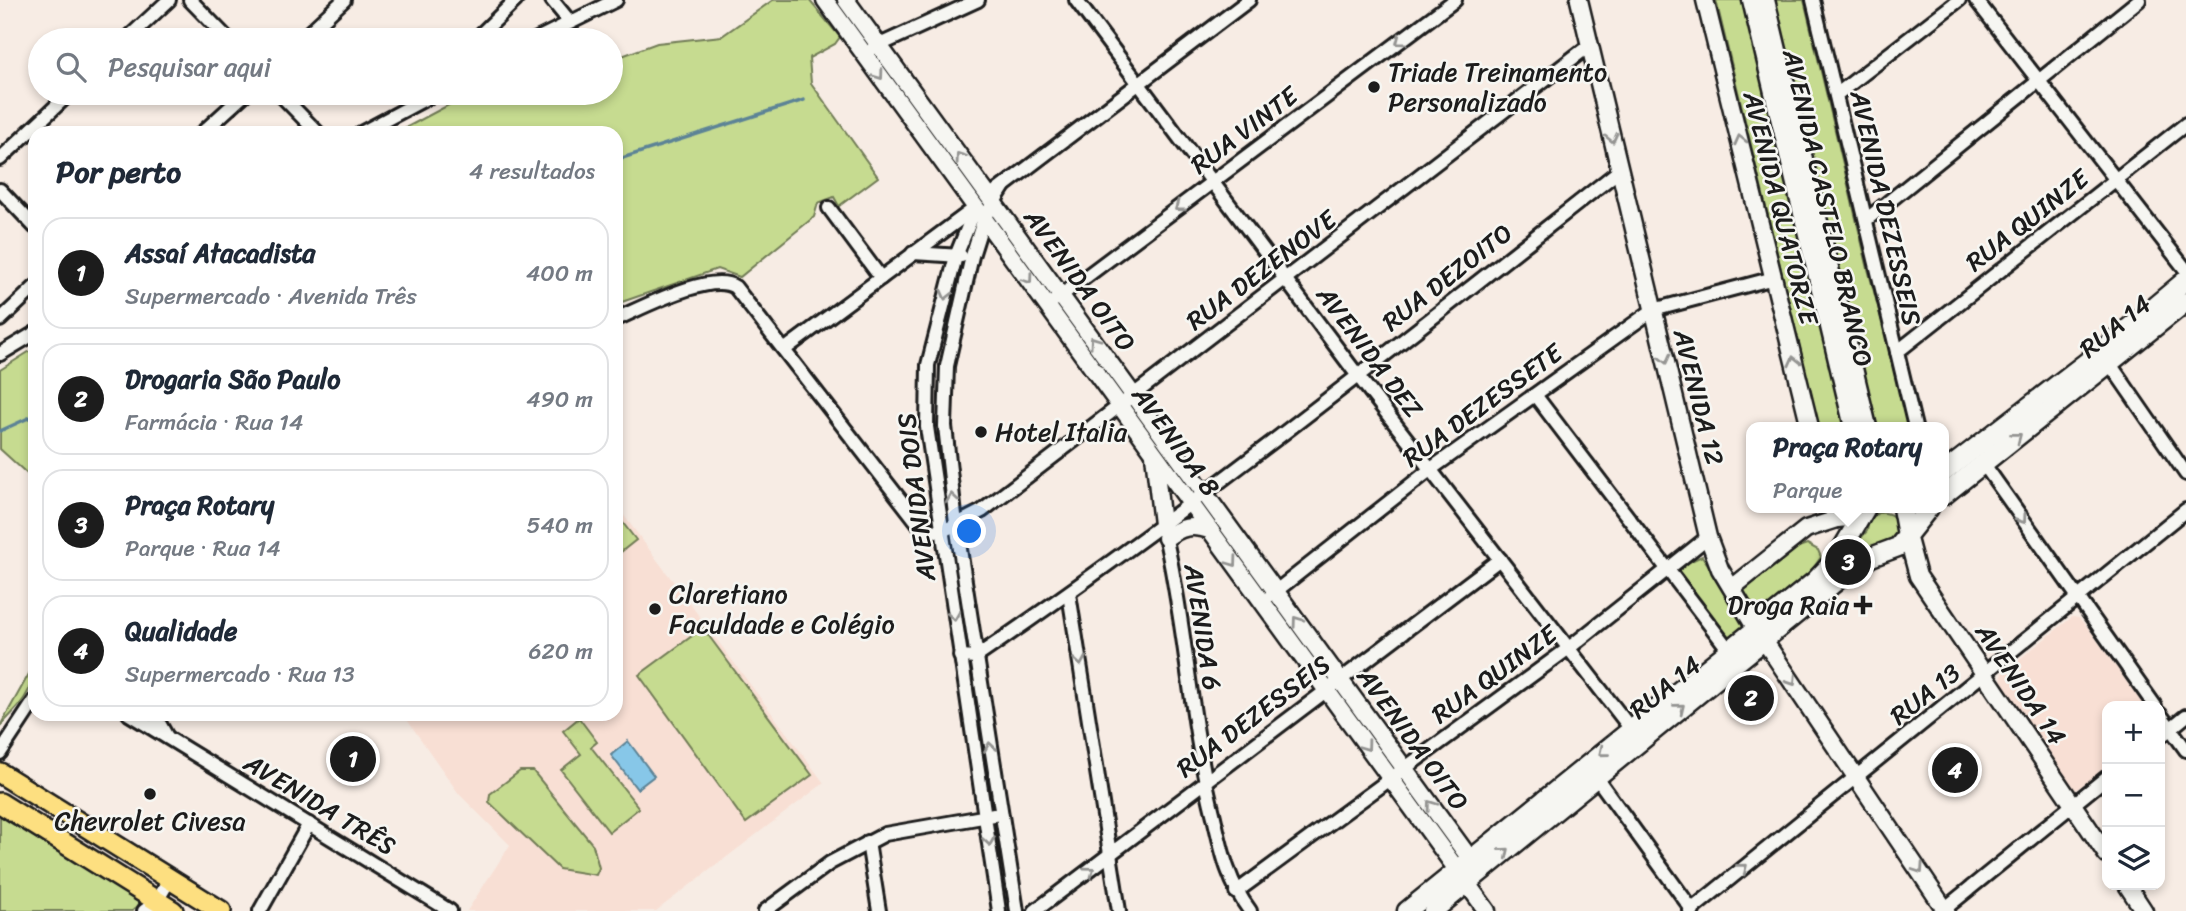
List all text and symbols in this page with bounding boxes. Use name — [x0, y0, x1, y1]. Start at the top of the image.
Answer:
search box — [28, 28, 623, 105]
one-way arrow — [1396, 33, 1408, 45]
street label: AVENIDA CASTELO BRANCO — [1769, 43, 1887, 372]
text: Pesquisar aqui — [108, 44, 271, 90]
icon: search — [52, 48, 90, 86]
place label: Triade Treinamento Personalizado — [1388, 49, 1607, 125]
one-way arrow — [871, 67, 884, 80]
street label: RUA VINTE — [1180, 73, 1309, 186]
marker: Triade Treinamento Personalizado — [1366, 79, 1382, 95]
street label: AVENIDA DEZESSEIS — [1836, 84, 1936, 331]
street label: AVENIDA QUATORZE — [1729, 85, 1833, 331]
one-way arrow — [1604, 132, 1618, 144]
one-way arrow — [1734, 134, 1748, 146]
text: Por perto — [56, 145, 181, 199]
text: 4 resultados — [469, 151, 595, 192]
one-way arrow — [956, 152, 968, 165]
street label: RUA QUINZE — [1955, 156, 2100, 283]
street label: AVENIDA OITO — [1011, 197, 1148, 362]
street label: RUA DEZENOVE — [1175, 197, 1348, 342]
one-way arrow — [1174, 198, 1187, 211]
street label: RUA DEZOITO — [1371, 211, 1523, 343]
text: Assaí Atacadista — [125, 230, 315, 276]
text: 1 — [76, 253, 86, 294]
text: 400 m — [526, 253, 593, 294]
one-way arrow — [1020, 271, 1032, 284]
street label: AVENIDA DEZ — [1304, 274, 1436, 429]
text: Supermercado · Avenida Três — [125, 276, 417, 317]
street label: RUA 14 — [2068, 282, 2162, 370]
one-way arrow — [940, 289, 954, 301]
street label: AVENIDA 12 — [1660, 323, 1738, 470]
street label: RUA DEZESSETE — [1392, 330, 1573, 479]
one-way arrow — [1090, 336, 1102, 349]
one-way arrow — [1657, 353, 1671, 365]
one-way arrow — [1788, 355, 1802, 367]
text: Drogaria São Paulo — [125, 356, 340, 402]
street label: AVENIDA 8 — [1119, 375, 1232, 507]
text: 2 — [74, 379, 88, 420]
text: 490 m — [526, 379, 593, 420]
text: Farmácia · Rua 14 — [125, 402, 303, 443]
place label: Hotel Italia — [995, 409, 1128, 455]
street label: AVENIDA DOIS — [883, 410, 949, 585]
popup — [1746, 422, 1949, 513]
marker: Hotel Italia — [973, 424, 989, 440]
text: Praça Rotary — [1773, 424, 1922, 470]
one-way arrow — [2009, 432, 2021, 445]
text: Parque — [1773, 470, 1842, 511]
text: Praça Rotary — [125, 482, 274, 528]
one-way arrow — [945, 492, 960, 504]
text: 3 — [75, 505, 87, 546]
text: 540 m — [526, 505, 593, 546]
one-way arrow — [2014, 511, 2027, 524]
your location — [952, 514, 986, 548]
text: Parque · Rua 14 — [125, 528, 281, 569]
pin: 3 — [1825, 536, 1871, 588]
one-way arrow — [1225, 554, 1237, 567]
street label: AVENIDA 6 — [1170, 560, 1236, 693]
place label: Claretiano Faculdade e Colégio — [669, 571, 895, 647]
place label: Droga Raia — [1728, 582, 1850, 628]
marker: Droga Raia — [1855, 597, 1871, 613]
marker: Claretiano Faculdade e Colégio — [647, 601, 663, 617]
text: Qualidade — [125, 608, 237, 654]
one-way arrow — [946, 610, 961, 622]
street label: RUA QUINZE — [1421, 611, 1568, 736]
street label: AVENIDA 14 — [1962, 612, 2079, 755]
one-way arrow — [1293, 616, 1305, 629]
text: 4 — [74, 631, 88, 672]
text: 620 m — [528, 631, 593, 672]
street label: RUA DEZESSEIS — [1166, 642, 1340, 790]
street label: RUA 14 — [1618, 643, 1712, 731]
street label: RUA 13 — [1879, 651, 1971, 737]
text: Supermercado · Rua 13 — [125, 654, 355, 695]
one-way arrow — [1072, 655, 1087, 667]
street label: AVENIDA OITO — [1344, 656, 1481, 821]
pin: 2 — [1728, 672, 1774, 724]
one-way arrow — [1783, 673, 1796, 686]
map controls — [2102, 701, 2165, 890]
button: + — [2102, 701, 2165, 764]
one-way arrow — [1673, 703, 1685, 716]
pin: 1 — [330, 733, 376, 785]
one-way arrow — [1358, 738, 1370, 751]
street label: AVENIDA TRÊS — [234, 740, 405, 868]
one-way arrow — [983, 741, 998, 753]
one-way arrow — [1599, 744, 1612, 756]
pin: 4 — [1932, 744, 1978, 796]
button: − — [2102, 764, 2165, 827]
marker: Chevrolet Civesa — [142, 786, 158, 802]
place label: Chevrolet Civesa — [54, 798, 246, 844]
one-way arrow — [1427, 800, 1439, 813]
button: layers — [2102, 827, 2165, 890]
one-way arrow — [981, 835, 996, 847]
one-way arrow — [1496, 848, 1509, 860]
one-way arrow — [1910, 862, 1923, 875]
one-way arrow — [1735, 864, 1748, 876]
one-way arrow — [1082, 866, 1095, 879]

